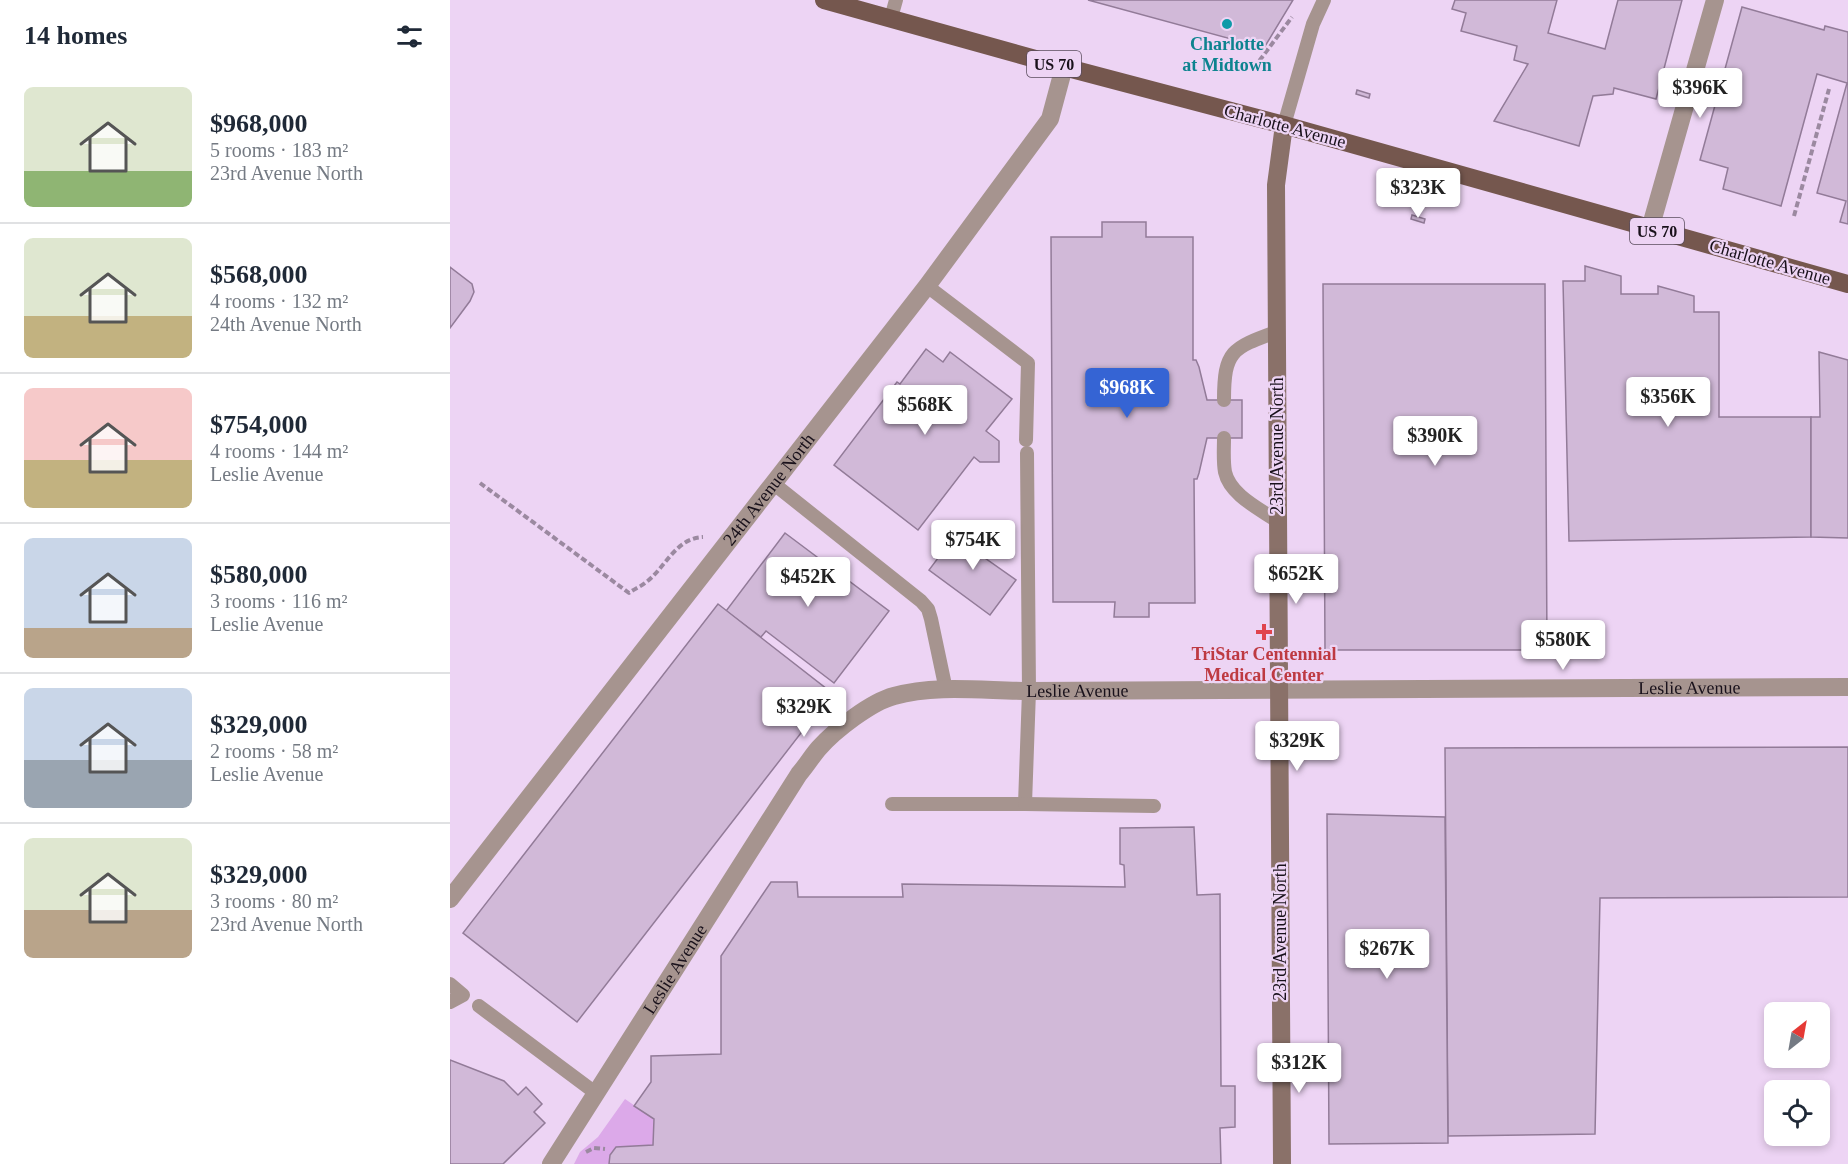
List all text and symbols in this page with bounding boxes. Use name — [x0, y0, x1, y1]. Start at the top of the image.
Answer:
marker: Charlotte at Midtown — [1220, 17, 1234, 31]
icon: filters — [393, 20, 426, 53]
text: 14 homes — [24, 21, 127, 50]
place label: Charlotte at Midtown — [1182, 34, 1272, 75]
road number: US 70 — [1027, 51, 1081, 77]
pin: $396K — [1658, 68, 1742, 119]
text: $396K — [1672, 76, 1728, 98]
street label: Charlotte Avenue — [1222, 100, 1348, 152]
text: $968,000 — [210, 109, 308, 138]
icon: home — [72, 111, 144, 183]
text: 5 rooms · 183 m² — [210, 139, 348, 161]
text: 23rd Avenue North — [210, 162, 363, 184]
pin: $323K — [1376, 168, 1460, 219]
text: $323K — [1390, 176, 1446, 198]
road number: US 70 — [1630, 218, 1684, 244]
street label: Charlotte Avenue — [1707, 235, 1833, 289]
text: $568,000 — [210, 260, 308, 289]
icon: home — [72, 262, 144, 334]
text: 4 rooms · 132 m² — [210, 290, 348, 312]
text: 24th Avenue North — [210, 313, 362, 335]
pin: $968K — [1085, 368, 1169, 419]
text: $968K — [1099, 376, 1155, 398]
street label: 23rd Avenue North — [1267, 377, 1287, 515]
pin: $356K — [1626, 377, 1710, 428]
pin: $568K — [883, 385, 967, 436]
text: $356K — [1640, 385, 1696, 407]
text: $568K — [897, 393, 953, 415]
text: $754,000 — [210, 410, 308, 439]
icon: home — [72, 412, 144, 484]
pin: $390K — [1393, 416, 1477, 467]
text: $390K — [1407, 424, 1463, 446]
street label: 24th Avenue North — [719, 429, 819, 549]
text: 4 rooms · 144 m² — [210, 440, 348, 462]
text: Leslie Avenue — [210, 463, 323, 485]
pin: $754K — [931, 520, 1015, 571]
text: $754K — [945, 528, 1001, 550]
pin: $652K — [1254, 554, 1338, 605]
pin: $452K — [766, 557, 850, 608]
text: $580,000 — [210, 560, 308, 589]
icon: home — [72, 562, 144, 634]
text: $652K — [1268, 562, 1324, 584]
text: $452K — [780, 565, 836, 587]
text: 3 rooms · 116 m² — [210, 590, 347, 612]
text: Leslie Avenue — [210, 613, 323, 635]
pin: $580K — [1521, 620, 1605, 671]
marker: TriStar Centennial Medical Center — [1255, 623, 1273, 641]
text: $580K — [1535, 628, 1591, 650]
place label: TriStar Centennial Medical Center — [1192, 644, 1336, 685]
street label: Leslie Avenue — [1638, 678, 1740, 698]
street label: Leslie Avenue — [1026, 681, 1128, 701]
pin: $329K — [762, 687, 846, 738]
text: $329K — [776, 695, 832, 717]
text: $329,000 — [210, 710, 308, 739]
icon: home — [72, 712, 144, 784]
pin: $329K — [1255, 721, 1339, 772]
text: $329K — [1269, 729, 1325, 751]
text: 2 rooms · 58 m² — [210, 740, 338, 762]
text: Leslie Avenue — [210, 763, 323, 785]
text: $329,000 — [210, 860, 308, 889]
icon: home — [72, 862, 144, 934]
street label: 23rd Avenue North — [1270, 863, 1290, 1001]
text: 3 rooms · 80 m² — [210, 890, 338, 912]
text: 23rd Avenue North — [210, 913, 363, 935]
street label: Leslie Avenue — [639, 921, 711, 1018]
pin: $267K — [1345, 929, 1429, 980]
text: $267K — [1359, 937, 1415, 959]
north arrow — [1764, 1002, 1830, 1068]
map controls — [1764, 1002, 1830, 1146]
pin: $312K — [1257, 1043, 1341, 1094]
text: $312K — [1271, 1051, 1327, 1073]
button: locate — [1764, 1080, 1830, 1146]

